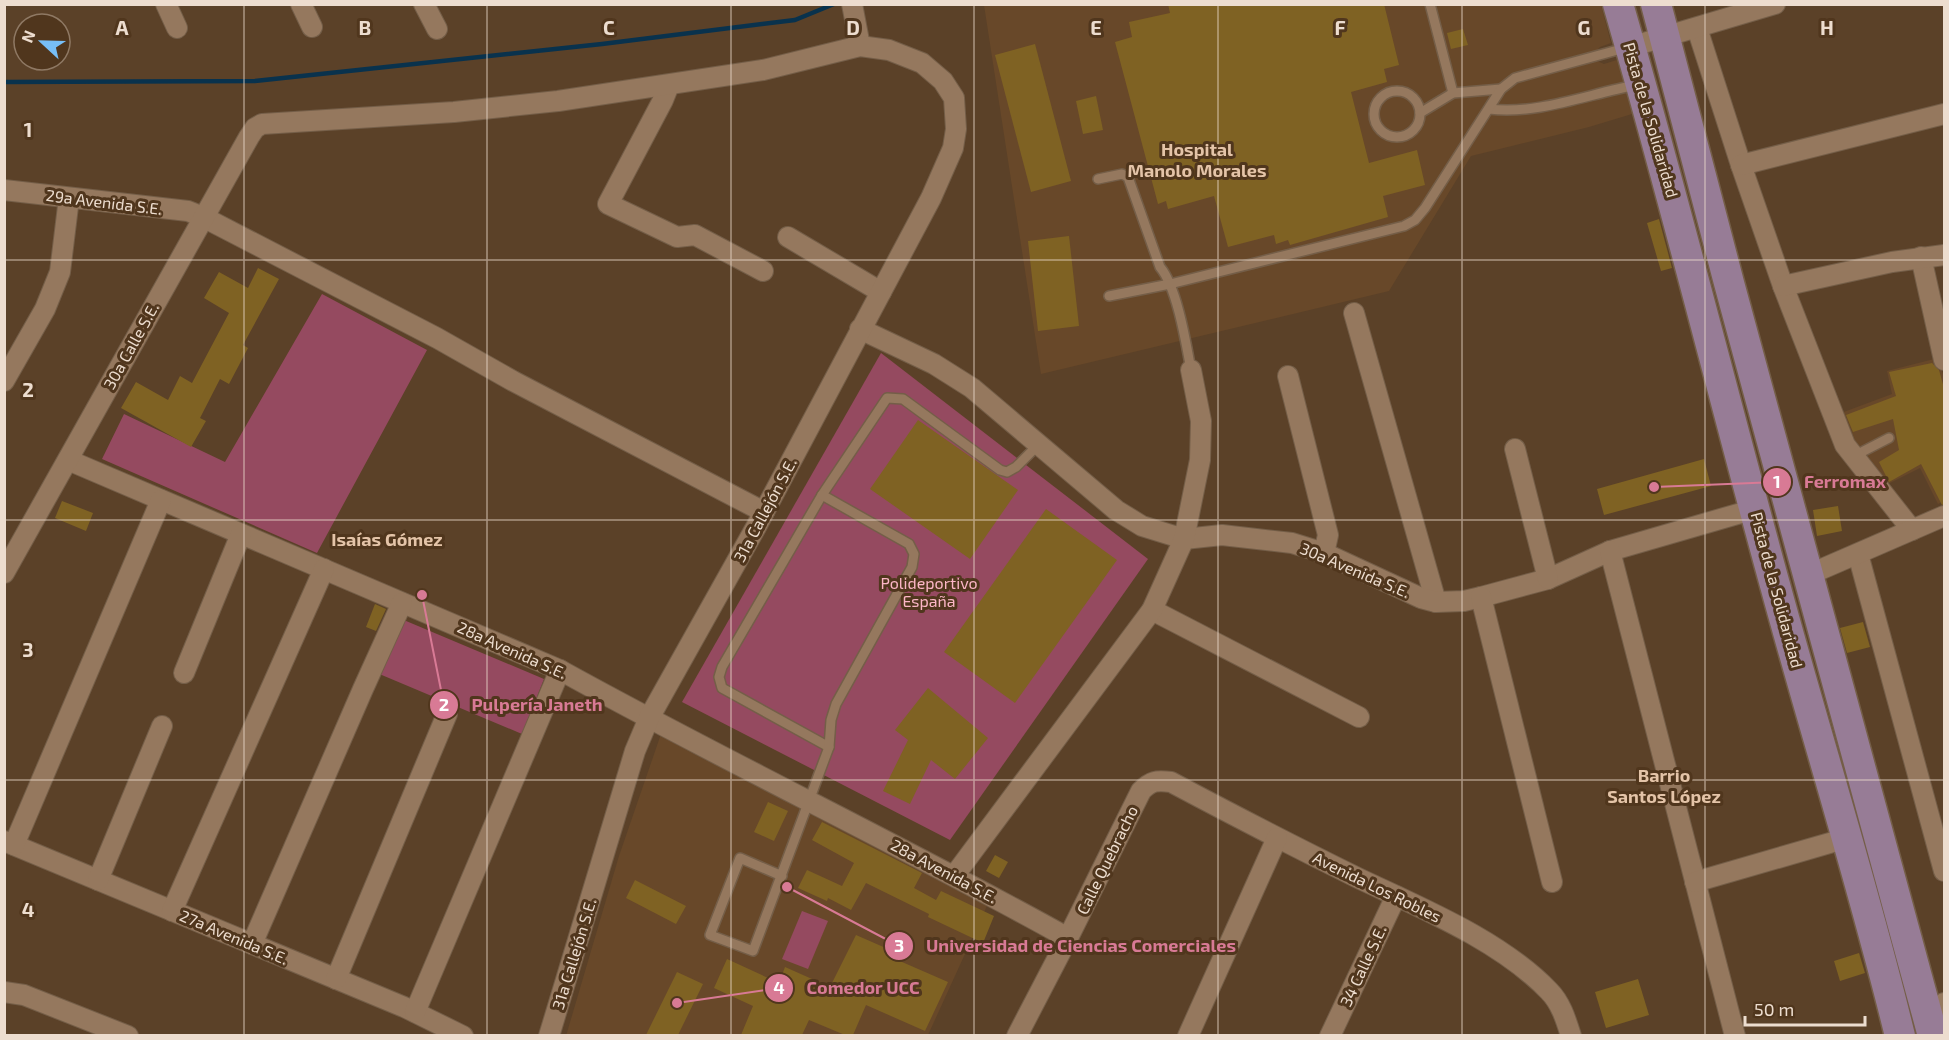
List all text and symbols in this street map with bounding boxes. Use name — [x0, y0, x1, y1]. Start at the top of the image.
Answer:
north arrow — [12, 12, 72, 72]
text: A — [115, 15, 129, 39]
text: B — [359, 15, 371, 39]
text: C — [603, 15, 615, 39]
text: D — [846, 15, 860, 39]
text: E — [1090, 15, 1102, 39]
text: F — [1334, 15, 1346, 39]
text: G — [1578, 15, 1590, 39]
text: H — [1820, 15, 1834, 39]
text: N — [17, 27, 39, 45]
street label: Pista de la Solidaridad — [1620, 40, 1683, 200]
text: 1 — [24, 117, 32, 141]
district label: Hospital Manolo Morales — [1127, 138, 1267, 181]
street label: 29a Avenida S.E. — [45, 185, 163, 218]
street label: 30a Calle S.E. — [99, 299, 162, 392]
text: 2 — [22, 377, 34, 401]
street label: 31a Callejón S.E. — [729, 455, 801, 565]
callout: Ferromax — [1762, 464, 1898, 500]
text: 1 — [1773, 470, 1781, 492]
text: Ferromax — [1804, 470, 1887, 492]
street label: Pista de la Solidaridad — [1748, 510, 1807, 670]
district label: Isaías Gómez — [331, 528, 443, 550]
street label: 30a Avenida S.E. — [1298, 538, 1413, 601]
park label: Polideportivo España — [880, 573, 978, 610]
street label: 28a Avenida S.E. — [455, 617, 570, 682]
text: 3 — [22, 637, 34, 661]
callout: Pulpería Janeth — [429, 687, 615, 723]
text: 2 — [439, 693, 449, 715]
text: Pulpería Janeth — [471, 693, 603, 715]
district label: Barrio Santos López — [1607, 764, 1721, 807]
street label: Calle Quebracho — [1072, 802, 1142, 918]
street label: 28a Avenida S.E. — [888, 835, 1000, 906]
street label: Avenida Los Robles — [1310, 847, 1444, 926]
street label: 31a Callejón S.E. — [548, 896, 600, 1012]
text: 4 — [22, 897, 35, 921]
street label: 27a Avenida S.E. — [177, 905, 291, 968]
street label: 34 Calle S.E. — [1336, 922, 1390, 1009]
callout: Universidad de Ciencias Comerciales — [884, 928, 1248, 964]
text: 3 — [894, 934, 904, 956]
text: Universidad de Ciencias Comerciales — [926, 934, 1236, 956]
callout: Comedor UCC — [764, 970, 931, 1006]
text: 4 — [773, 976, 785, 998]
text: Comedor UCC — [806, 976, 920, 998]
scale bar — [1745, 989, 1865, 1027]
text: 50 m — [1754, 998, 1794, 1020]

